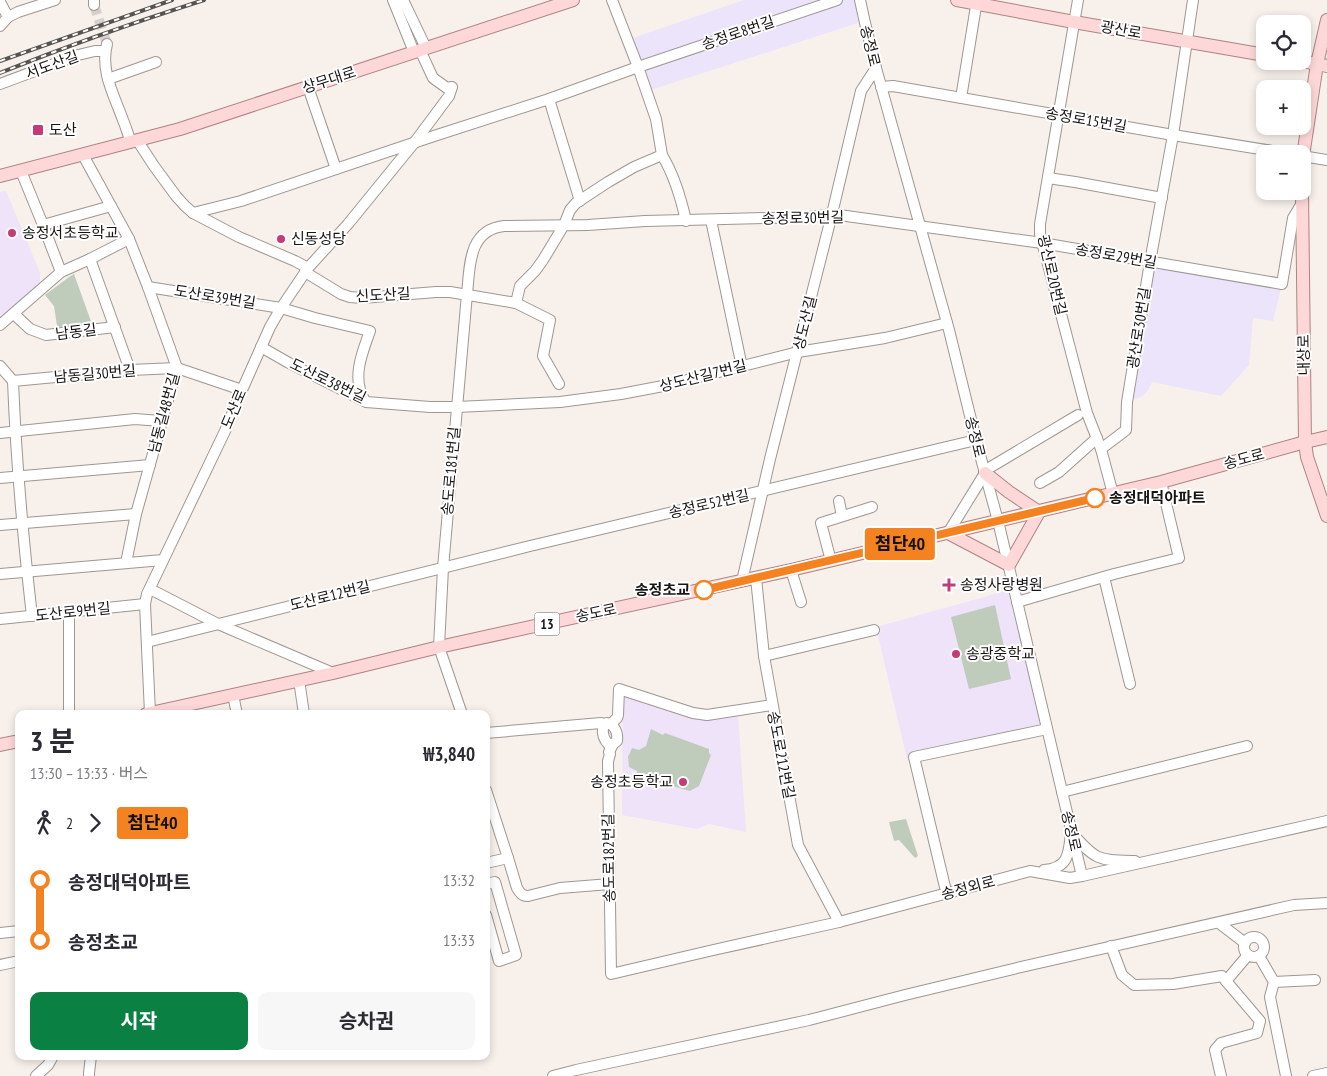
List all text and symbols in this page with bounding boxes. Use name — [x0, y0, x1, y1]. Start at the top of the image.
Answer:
street label: 송정로8번길 — [699, 11, 777, 54]
map controls — [1256, 15, 1311, 200]
button: locate — [1256, 15, 1311, 70]
street label: 광산로 — [1099, 17, 1143, 42]
street label: 송정로 — [856, 23, 885, 68]
street label: 서도산길 — [23, 46, 81, 83]
street label: 상무대로 — [300, 62, 358, 97]
button: + — [1256, 80, 1311, 135]
street label: 송정로15번길 — [1044, 103, 1128, 136]
place label: 도산 — [49, 120, 77, 139]
marker: 도산 — [31, 123, 45, 137]
button: − — [1256, 145, 1311, 200]
street label: 송정로30번길 — [762, 207, 844, 228]
place label: 송정서초등학교 — [22, 223, 119, 242]
marker: 송정서초등학교 — [6, 227, 18, 239]
place label: 신동성당 — [291, 229, 346, 248]
marker: 신동성당 — [275, 233, 287, 245]
street label: 광산로20번길 — [1034, 233, 1071, 317]
street label: 송정로29번길 — [1074, 239, 1158, 272]
street label: 도산로39번길 — [173, 281, 257, 312]
street label: 신도산길 — [355, 284, 411, 305]
street label: 광산로30번길 — [1123, 286, 1154, 370]
street label: 상도산길 — [789, 294, 820, 352]
street label: 남동길 — [54, 320, 98, 343]
street label: 내상로 — [1294, 334, 1313, 376]
street label: 도산로38번길 — [287, 354, 369, 407]
street label: 상도산길7번길 — [657, 355, 749, 396]
street label: 남동길30번길 — [53, 360, 137, 387]
street label: 남동길48번길 — [144, 371, 183, 455]
street label: 도산로 — [217, 386, 250, 432]
street label: 송정로 — [961, 414, 990, 459]
street label: 송도로181번길 — [437, 426, 464, 516]
street label: 송도로 — [1221, 444, 1266, 473]
street label: 송정로52번길 — [667, 485, 751, 522]
marker: 송정대덕아파트 — [1085, 488, 1105, 508]
place label: 송정대덕아파트 — [1109, 488, 1206, 507]
line badge: 첨단40 — [865, 528, 935, 560]
text: 첨단40 — [875, 532, 925, 555]
place label: 송정사랑병원 — [960, 575, 1043, 594]
street label: 도산로12번길 — [288, 576, 372, 615]
marker: 송정사랑병원 — [942, 578, 956, 592]
place label: 송정초교 — [635, 580, 690, 599]
marker: 송정초교 — [694, 580, 714, 600]
street label: 도산로9번길 — [34, 598, 112, 625]
street label: 송도로 — [574, 599, 618, 626]
road number: 13 — [534, 612, 560, 636]
place label: 송광중학교 — [966, 644, 1035, 663]
marker: 송광중학교 — [950, 648, 962, 660]
street label: 송도로212번길 — [764, 709, 799, 801]
text: 3 분 — [30, 722, 75, 759]
text: ₩3,840 — [423, 742, 475, 766]
text: 13:30 – 13:33 · 버스 — [30, 763, 148, 783]
place label: 송정초등학교 — [590, 772, 673, 791]
marker: 송정초등학교 — [677, 776, 689, 788]
icon: walk — [30, 809, 58, 837]
icon: forward — [81, 809, 109, 837]
street label: 송정로 — [1058, 809, 1085, 853]
text: 첨단40 — [127, 811, 178, 834]
text: 2 — [66, 813, 73, 833]
street label: 송도로182번길 — [598, 813, 619, 903]
text: 송정대덕아파트 — [68, 870, 190, 894]
text: 13:32 — [443, 870, 475, 890]
street label: 송정외로 — [939, 871, 997, 904]
text: 송정초교 — [68, 930, 138, 954]
text: 13:33 — [443, 930, 475, 950]
button: 시작 — [30, 992, 248, 1050]
button: 승차권 — [258, 992, 475, 1050]

